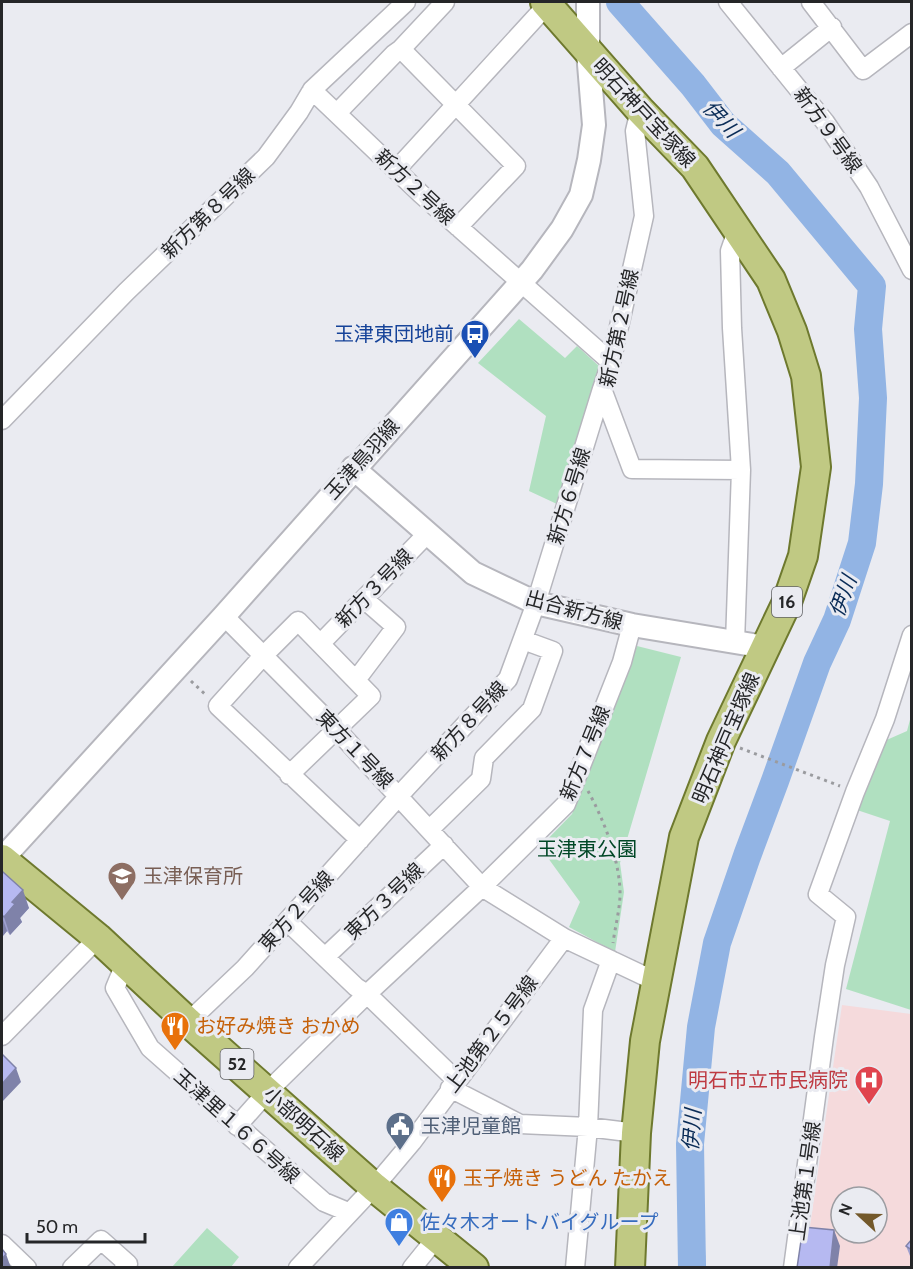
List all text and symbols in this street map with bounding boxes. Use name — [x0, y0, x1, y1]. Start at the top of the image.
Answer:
street label: 明石神戸宝塚線 — [587, 54, 701, 172]
street label: 新方９号線 — [789, 82, 867, 178]
water label: 伊川 — [698, 95, 746, 144]
street label: 新方２号線 — [370, 144, 460, 230]
street label: 新方第８号線 — [157, 163, 259, 263]
street label: 新方第２号線 — [595, 267, 643, 389]
bus stop icon: 玉津東団地前 — [459, 318, 491, 360]
place label: 玉津東団地前 — [334, 322, 454, 346]
street label: 玉津鳥羽線 — [320, 414, 404, 504]
street label: 新方６号線 — [543, 445, 595, 547]
street label: 新方３号線 — [331, 544, 417, 632]
water label: 伊川 — [824, 570, 862, 620]
street label: 出合新方線 — [523, 585, 625, 635]
road number: 16 — [772, 587, 802, 617]
street label: 明石神戸宝塚線 — [688, 669, 764, 807]
street label: 新方８号線 — [426, 676, 512, 766]
street label: 新方７号線 — [555, 702, 615, 804]
street label: 東方１号線 — [312, 705, 398, 793]
park label: 玉津東公園 — [537, 837, 637, 861]
street label: 東方３号線 — [340, 858, 428, 944]
school or university icon: 玉津保育所 — [106, 860, 138, 902]
place label: 玉津保育所 — [143, 864, 243, 888]
street label: 東方２号線 — [254, 866, 338, 956]
street label: 上池第２５号線 — [439, 971, 543, 1097]
restaurant icon: お好み焼き おかめ — [159, 1010, 191, 1052]
place label: お好み焼き おかめ — [196, 1014, 361, 1038]
road number: 52 — [220, 1049, 254, 1079]
street label: 玉津里１６６号線 — [170, 1064, 304, 1188]
hospital icon: 明石市立市民病院 — [853, 1064, 885, 1106]
place label: 明石市立市民病院 — [688, 1068, 848, 1092]
street label: 小部明石線 — [259, 1082, 349, 1166]
water label: 伊川 — [678, 1106, 706, 1152]
public building icon: 玉津児童館 — [384, 1110, 416, 1152]
place label: 玉津児童館 — [421, 1114, 521, 1138]
street label: 上池第１号線 — [785, 1120, 825, 1242]
restaurant icon: 玉子焼き うどん たかえ — [426, 1162, 458, 1204]
place label: 玉子焼き うどん たかえ — [463, 1166, 672, 1190]
north arrow — [829, 1185, 889, 1245]
text: N — [835, 1201, 856, 1218]
scale bar — [27, 1206, 146, 1244]
shop icon: 佐々木オートバイグループ — [383, 1206, 415, 1248]
place label: 佐々木オートバイグループ — [420, 1210, 658, 1234]
text: 50 m — [36, 1216, 78, 1238]

